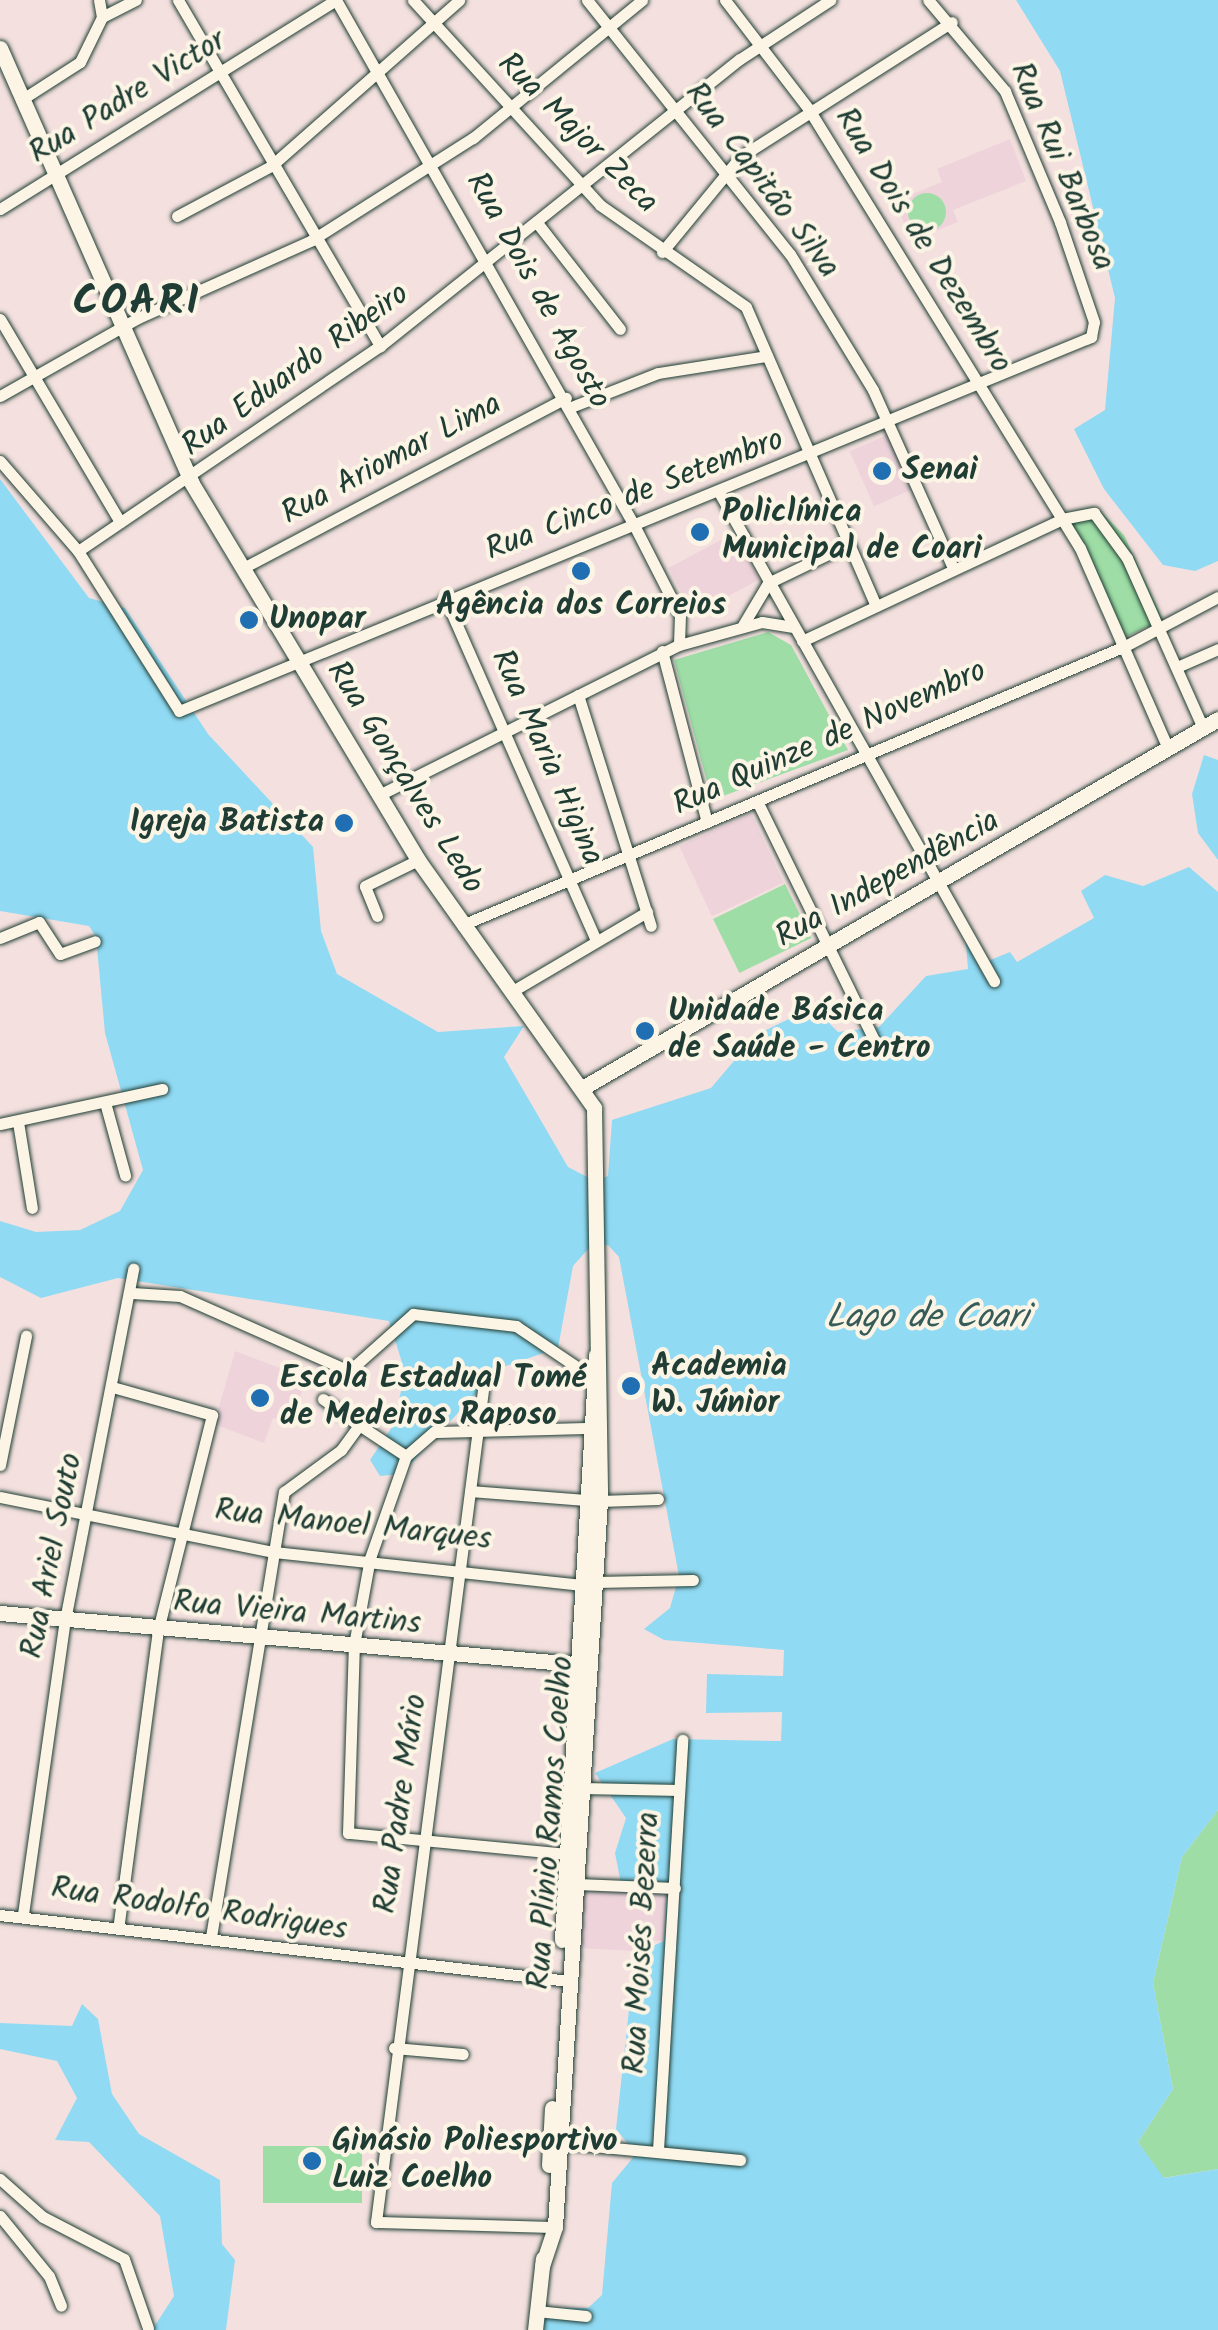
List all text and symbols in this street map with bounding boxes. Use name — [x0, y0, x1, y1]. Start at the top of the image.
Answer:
street label: Rua Padre Victor — [23, 22, 233, 174]
street label: Rua Major Zeca — [489, 46, 665, 222]
street label: Rua Rui Barbosa — [1000, 57, 1122, 277]
street label: Rua Capitão Silva — [675, 76, 847, 286]
street label: Rua Dois de Dezembro — [825, 101, 1019, 381]
street label: Rua Dois de Agosto — [456, 166, 618, 416]
street label: Rua Eduardo Ribeiro — [175, 276, 417, 466]
district label: COARI — [72, 278, 202, 328]
street label: Rua Ariomar Lima — [275, 386, 509, 534]
street label: Rua Cinco de Setembro — [481, 421, 789, 571]
place label: Senai — [902, 452, 978, 490]
marker: Senai — [871, 460, 893, 482]
place label: Policlínica Municipal de Coari — [722, 495, 982, 570]
marker: Policlínica Municipal de Coari — [687, 519, 713, 545]
marker: Agência dos Correios — [570, 560, 592, 582]
place label: Agência dos Correios — [436, 587, 726, 625]
place label: Unopar — [269, 601, 365, 639]
marker: Unopar — [238, 609, 260, 631]
street label: Rua Maria Higina — [481, 644, 611, 872]
street label: Rua Quinze de Novembro — [668, 653, 992, 825]
street label: Rua Gonçalves Ledo — [317, 655, 491, 901]
street label: Rua Independência — [769, 803, 1007, 957]
place label: Igreja Batista — [130, 804, 324, 842]
marker: Igreja Batista — [333, 812, 355, 834]
place label: Unidade Básica de Saúde - Centro — [668, 994, 931, 1069]
marker: Unidade Básica de Saúde - Centro — [632, 1018, 658, 1044]
water label: Lago de Coari — [826, 1297, 1028, 1339]
place label: Academia W. Júnior — [651, 1349, 787, 1424]
place label: Escola Estadual Tomé de Medeiros Raposo — [280, 1361, 586, 1436]
marker: Academia W. Júnior — [620, 1375, 642, 1397]
marker: Escola Estadual Tomé de Medeiros Raposo — [249, 1387, 271, 1409]
street label: Rua Ariel Souto — [14, 1450, 92, 1662]
street label: Rua Manoel Marques — [213, 1492, 493, 1560]
street label: Rua Vieira Martins — [172, 1584, 422, 1644]
street label: Rua Plínio Ramos Coelho — [521, 1655, 583, 1991]
street label: Rua Padre Mário — [368, 1692, 436, 1916]
street label: Rua Moisés Bezerra — [617, 1811, 669, 2075]
street label: Rua Rodolfo Rodrigues — [48, 1870, 350, 1950]
place label: Ginásio Poliesportivo Luiz Coelho — [332, 2124, 618, 2199]
marker: Ginásio Poliesportivo Luiz Coelho — [301, 2150, 323, 2172]

